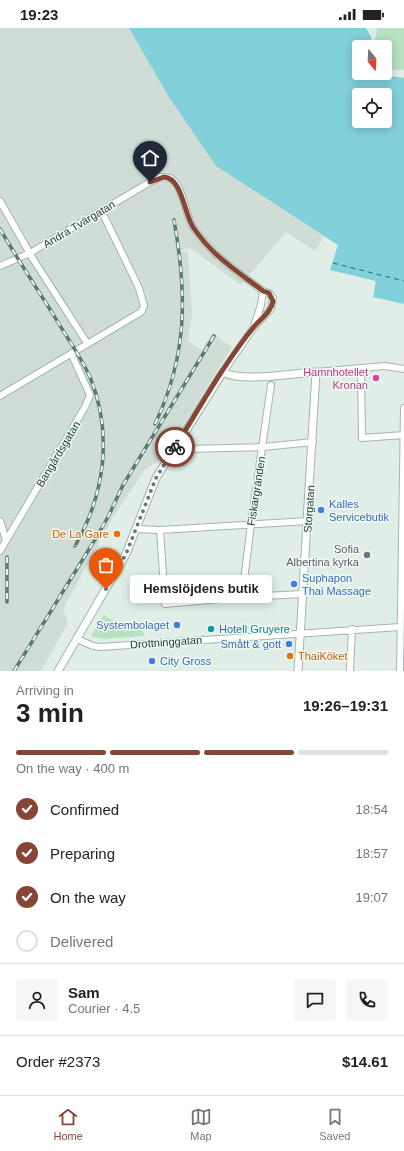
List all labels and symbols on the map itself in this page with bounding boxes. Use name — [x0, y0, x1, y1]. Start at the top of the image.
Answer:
north arrow — [352, 40, 392, 80]
pin — [133, 141, 167, 182]
street label: Andra Tvärgatan — [41, 198, 117, 250]
place label: Hamnhotellet Kronan — [303, 366, 368, 391]
marker: Hamnhotellet Kronan — [371, 373, 381, 383]
street label: Bangårdsgatan — [34, 419, 82, 489]
courier — [155, 427, 195, 467]
street label: Fiskargränden — [245, 455, 267, 527]
street label: Storgatan — [301, 485, 317, 533]
place label: Kalles Servicebutik — [329, 498, 389, 523]
marker: Kalles Servicebutik — [316, 505, 326, 515]
place label: De La Gare — [52, 528, 109, 540]
marker: De La Gare — [112, 529, 122, 539]
place label: Sofia Albertina kyrka — [286, 543, 360, 568]
pin — [89, 548, 123, 589]
marker: Sofia Albertina kyrka — [362, 550, 372, 560]
place label: Suphapon Thai Massage — [302, 572, 371, 597]
callout: Hemslöjdens butik — [130, 575, 272, 603]
marker: Suphapon Thai Massage — [289, 579, 299, 589]
place label: Systembolaget — [96, 619, 169, 631]
marker: Systembolaget — [172, 620, 182, 630]
place label: Hotell Gruyere — [219, 623, 290, 635]
marker: Hotell Gruyere — [206, 624, 216, 634]
street label: Drottninggatan — [130, 633, 202, 651]
place label: Smått & gott — [220, 638, 281, 650]
marker: Smått & gott — [284, 639, 294, 649]
place label: ThaiKöket — [298, 650, 348, 662]
marker: ThaiKöket — [285, 651, 295, 661]
place label: City Gross — [160, 655, 212, 667]
marker: City Gross — [147, 656, 157, 666]

